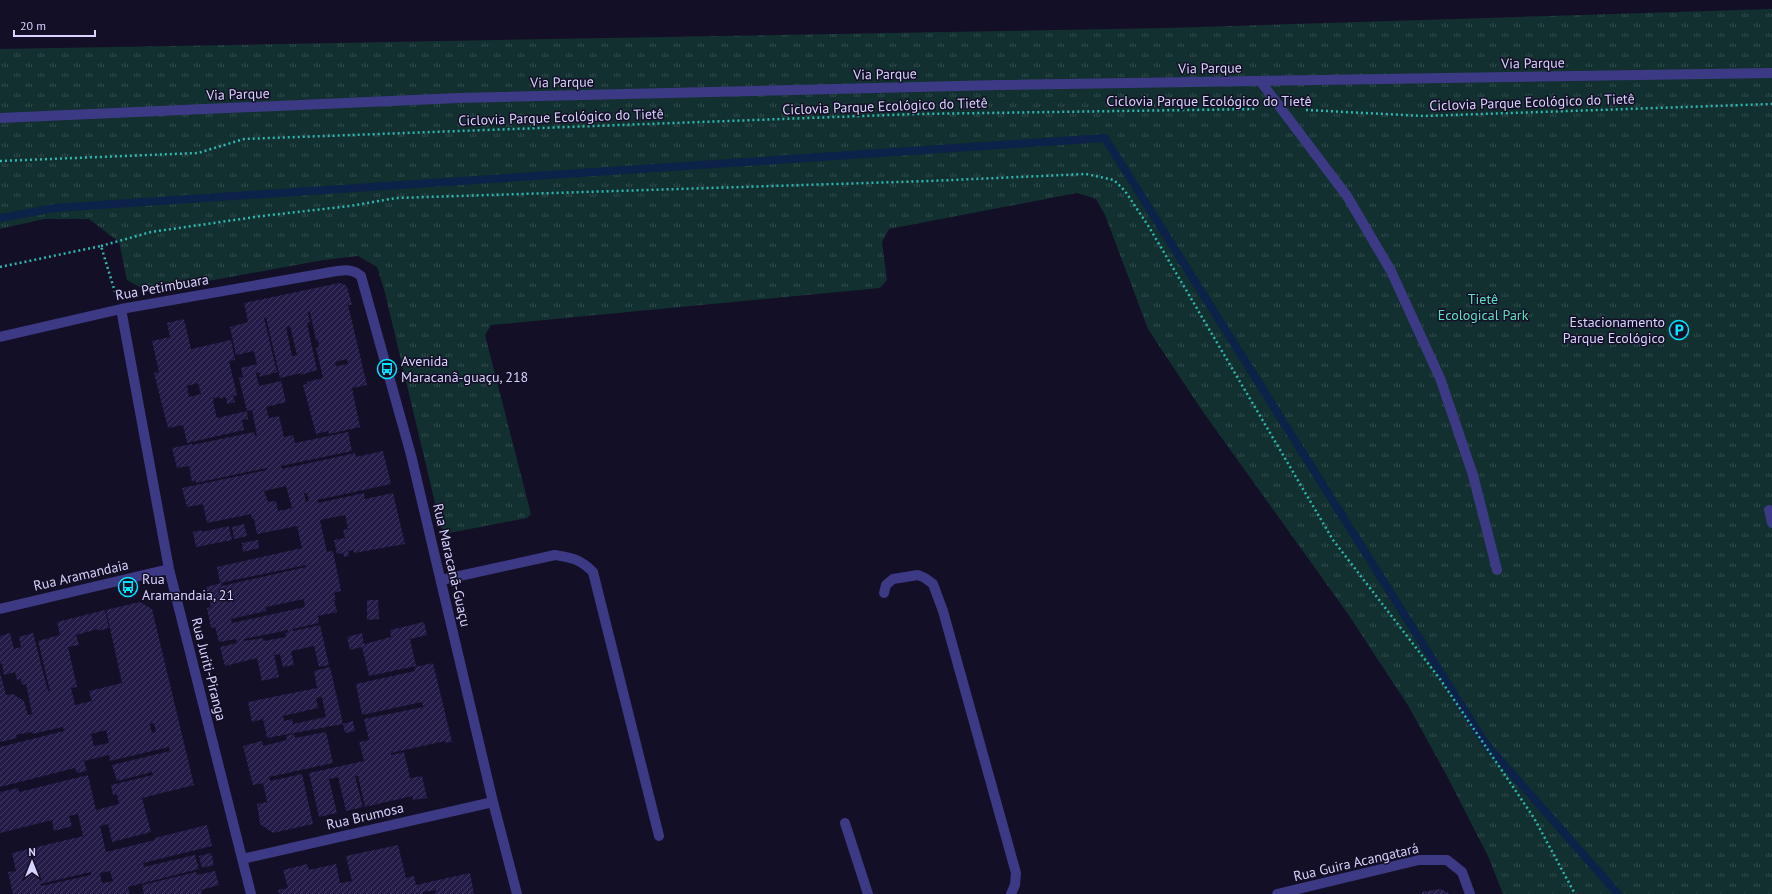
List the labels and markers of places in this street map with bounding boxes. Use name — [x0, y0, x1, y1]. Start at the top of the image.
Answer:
place label: Estacionamento Parque Ecológico — [1563, 313, 1665, 347]
parking icon: Estacionamento Parque Ecológico — [1668, 319, 1690, 341]
place label: Avenida Maracanã-guaçu, 218 — [401, 352, 528, 386]
bus stop icon: Avenida Maracanã-guaçu, 218 — [376, 358, 398, 380]
place label: Rua Aramandaia, 21 — [142, 570, 234, 604]
bus stop icon: Rua Aramandaia, 21 — [117, 576, 139, 598]

